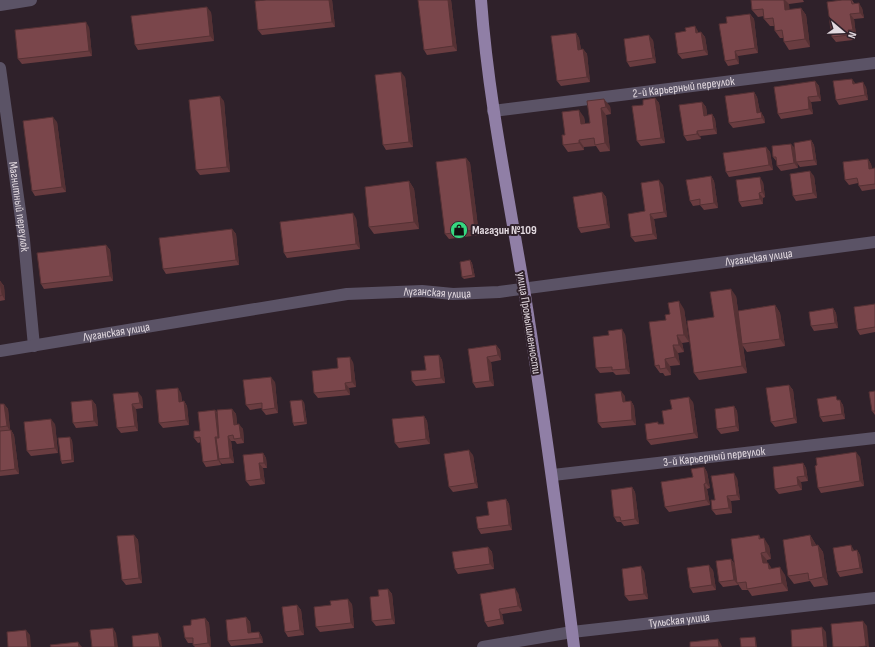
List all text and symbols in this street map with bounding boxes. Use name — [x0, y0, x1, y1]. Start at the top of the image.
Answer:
north arrow — [823, 12, 863, 52]
text: N — [845, 30, 859, 40]
street label: 2-й Карьерный переулок — [632, 74, 736, 101]
street label: Магнитный переулок — [5, 161, 32, 253]
shop icon: Магазин №109 — [449, 220, 469, 240]
place label: Магазин №109 — [472, 223, 537, 238]
street label: Луганская улица — [723, 246, 794, 270]
street label: улица Промышленности — [513, 271, 544, 375]
street label: Луганская улица — [402, 284, 472, 302]
street label: Луганская улица — [81, 319, 151, 345]
street label: 3-й Карьерный переулок — [662, 444, 766, 470]
street label: Тульская улица — [648, 610, 711, 631]

